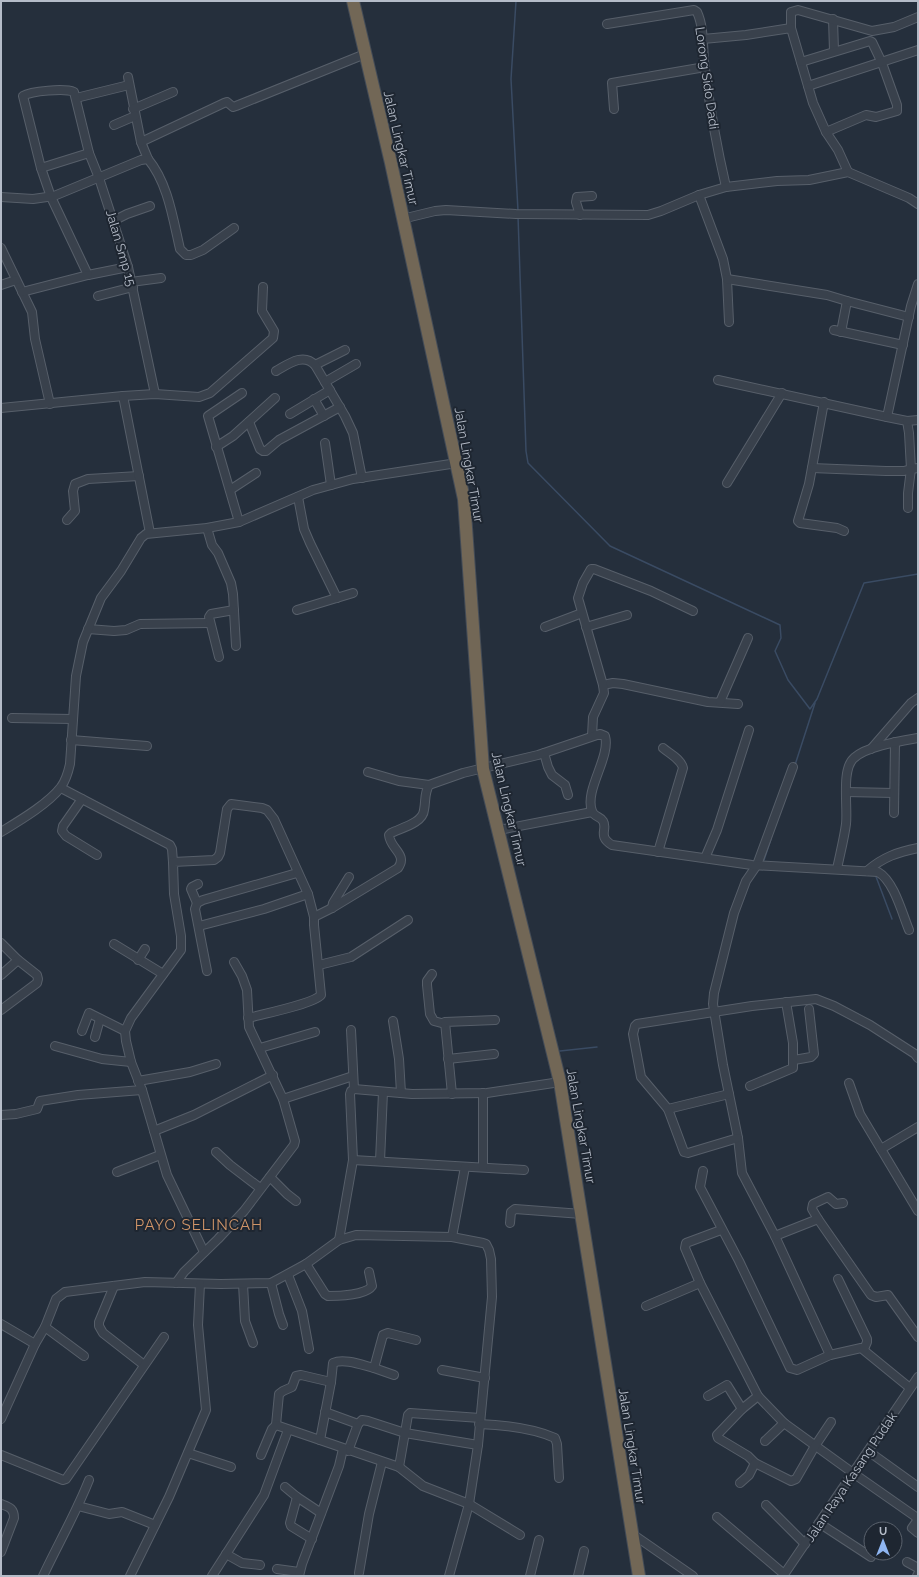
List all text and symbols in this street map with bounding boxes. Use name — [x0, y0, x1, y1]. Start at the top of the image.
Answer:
street label: Lorong Sido Dadi — [692, 26, 722, 130]
street label: Jalan Lingkar Timur — [381, 89, 422, 207]
street label: Jalan Smp 15 — [103, 208, 139, 288]
street label: Jalan Lingkar Timur — [451, 406, 487, 524]
street label: Jalan Lingkar Timur — [489, 750, 530, 868]
street label: Jalan Lingkar Timur — [563, 1067, 599, 1185]
district label: PAYO SELINCAH — [135, 1216, 263, 1234]
street label: Jalan Lingkar Timur — [615, 1387, 649, 1505]
street label: Jalan Raya Kasang Pudak — [802, 1409, 900, 1545]
north arrow — [863, 1521, 903, 1561]
text: U — [879, 1525, 887, 1538]

